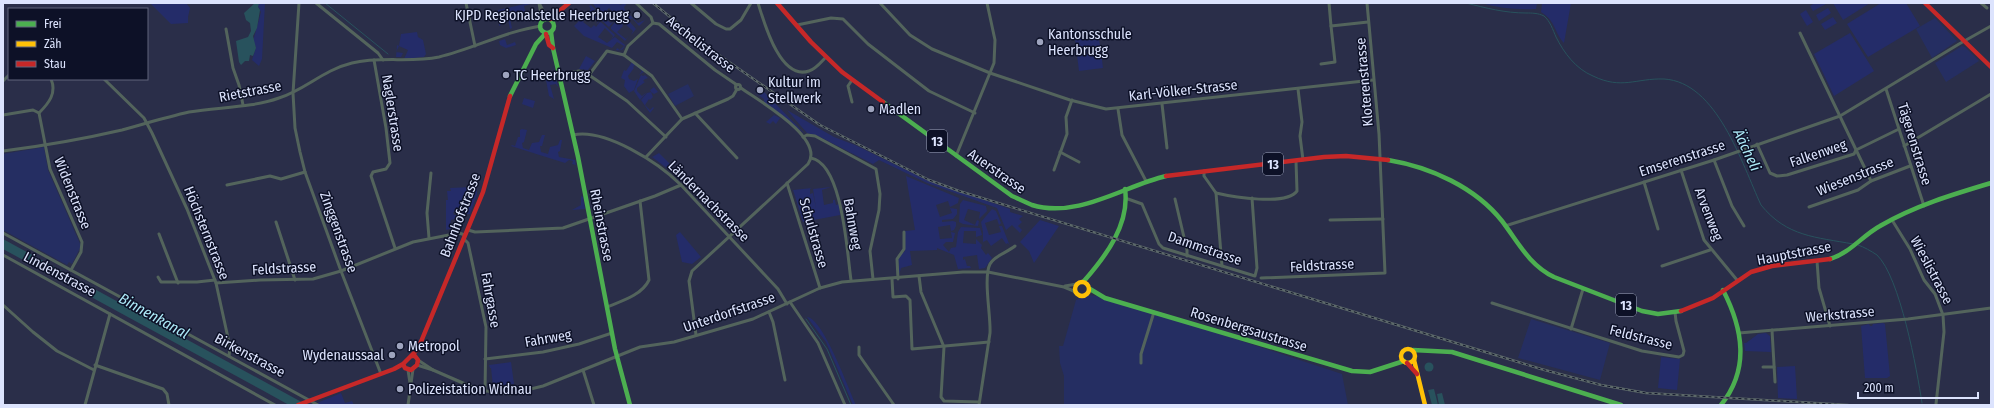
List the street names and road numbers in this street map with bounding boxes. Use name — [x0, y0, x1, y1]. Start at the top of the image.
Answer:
street label: Aechelistrasse — [663, 12, 738, 76]
street label: Kloterenstrasse — [1352, 37, 1377, 127]
street label: Naglerstrasse — [378, 73, 407, 153]
street label: Karl-Völker-Strasse — [1128, 76, 1238, 105]
street label: Rietstrasse — [217, 77, 283, 106]
street label: Tägerenstrasse — [1894, 101, 1935, 187]
road number: 13 — [927, 130, 947, 152]
street label: Falkenweg — [1787, 136, 1849, 171]
street label: Emserenstrasse — [1637, 137, 1727, 180]
street label: Auerstrasse — [964, 145, 1029, 198]
road number: 13 — [1263, 153, 1283, 175]
street label: Wiesenstrasse — [1814, 153, 1896, 200]
street label: Widenstrasse — [50, 155, 95, 232]
street label: Ländernachstrasse — [665, 157, 753, 246]
street label: Bahnhofstrasse — [437, 171, 484, 260]
street label: Höchsternstrasse — [180, 184, 233, 282]
street label: Arvenweg — [1691, 185, 1727, 243]
street label: Rheinstrasse — [586, 187, 617, 263]
street label: Zinggenstrasse — [316, 189, 361, 275]
street label: Schulstrasse — [795, 196, 832, 270]
street label: Bahnweg — [840, 197, 865, 252]
street label: Dammstrasse — [1166, 228, 1244, 269]
street label: Wieslistrasse — [1907, 233, 1957, 307]
street label: Hauptstrasse — [1756, 238, 1833, 269]
street label: Lindenstrasse — [21, 248, 99, 301]
street label: Feldstrasse — [1290, 255, 1355, 276]
street label: Feldstrasse — [252, 258, 317, 279]
street label: Fahrgasse — [477, 271, 504, 329]
street label: Unterdorfstrasse — [681, 289, 777, 336]
road number: 13 — [1616, 294, 1636, 316]
street label: Werkstrasse — [1805, 303, 1875, 326]
street label: Rosenbergsaustrasse — [1188, 304, 1309, 355]
street label: Feldstrasse — [1608, 321, 1674, 354]
street label: Fahrweg — [523, 326, 573, 351]
street label: Birkenstrasse — [212, 330, 288, 381]

